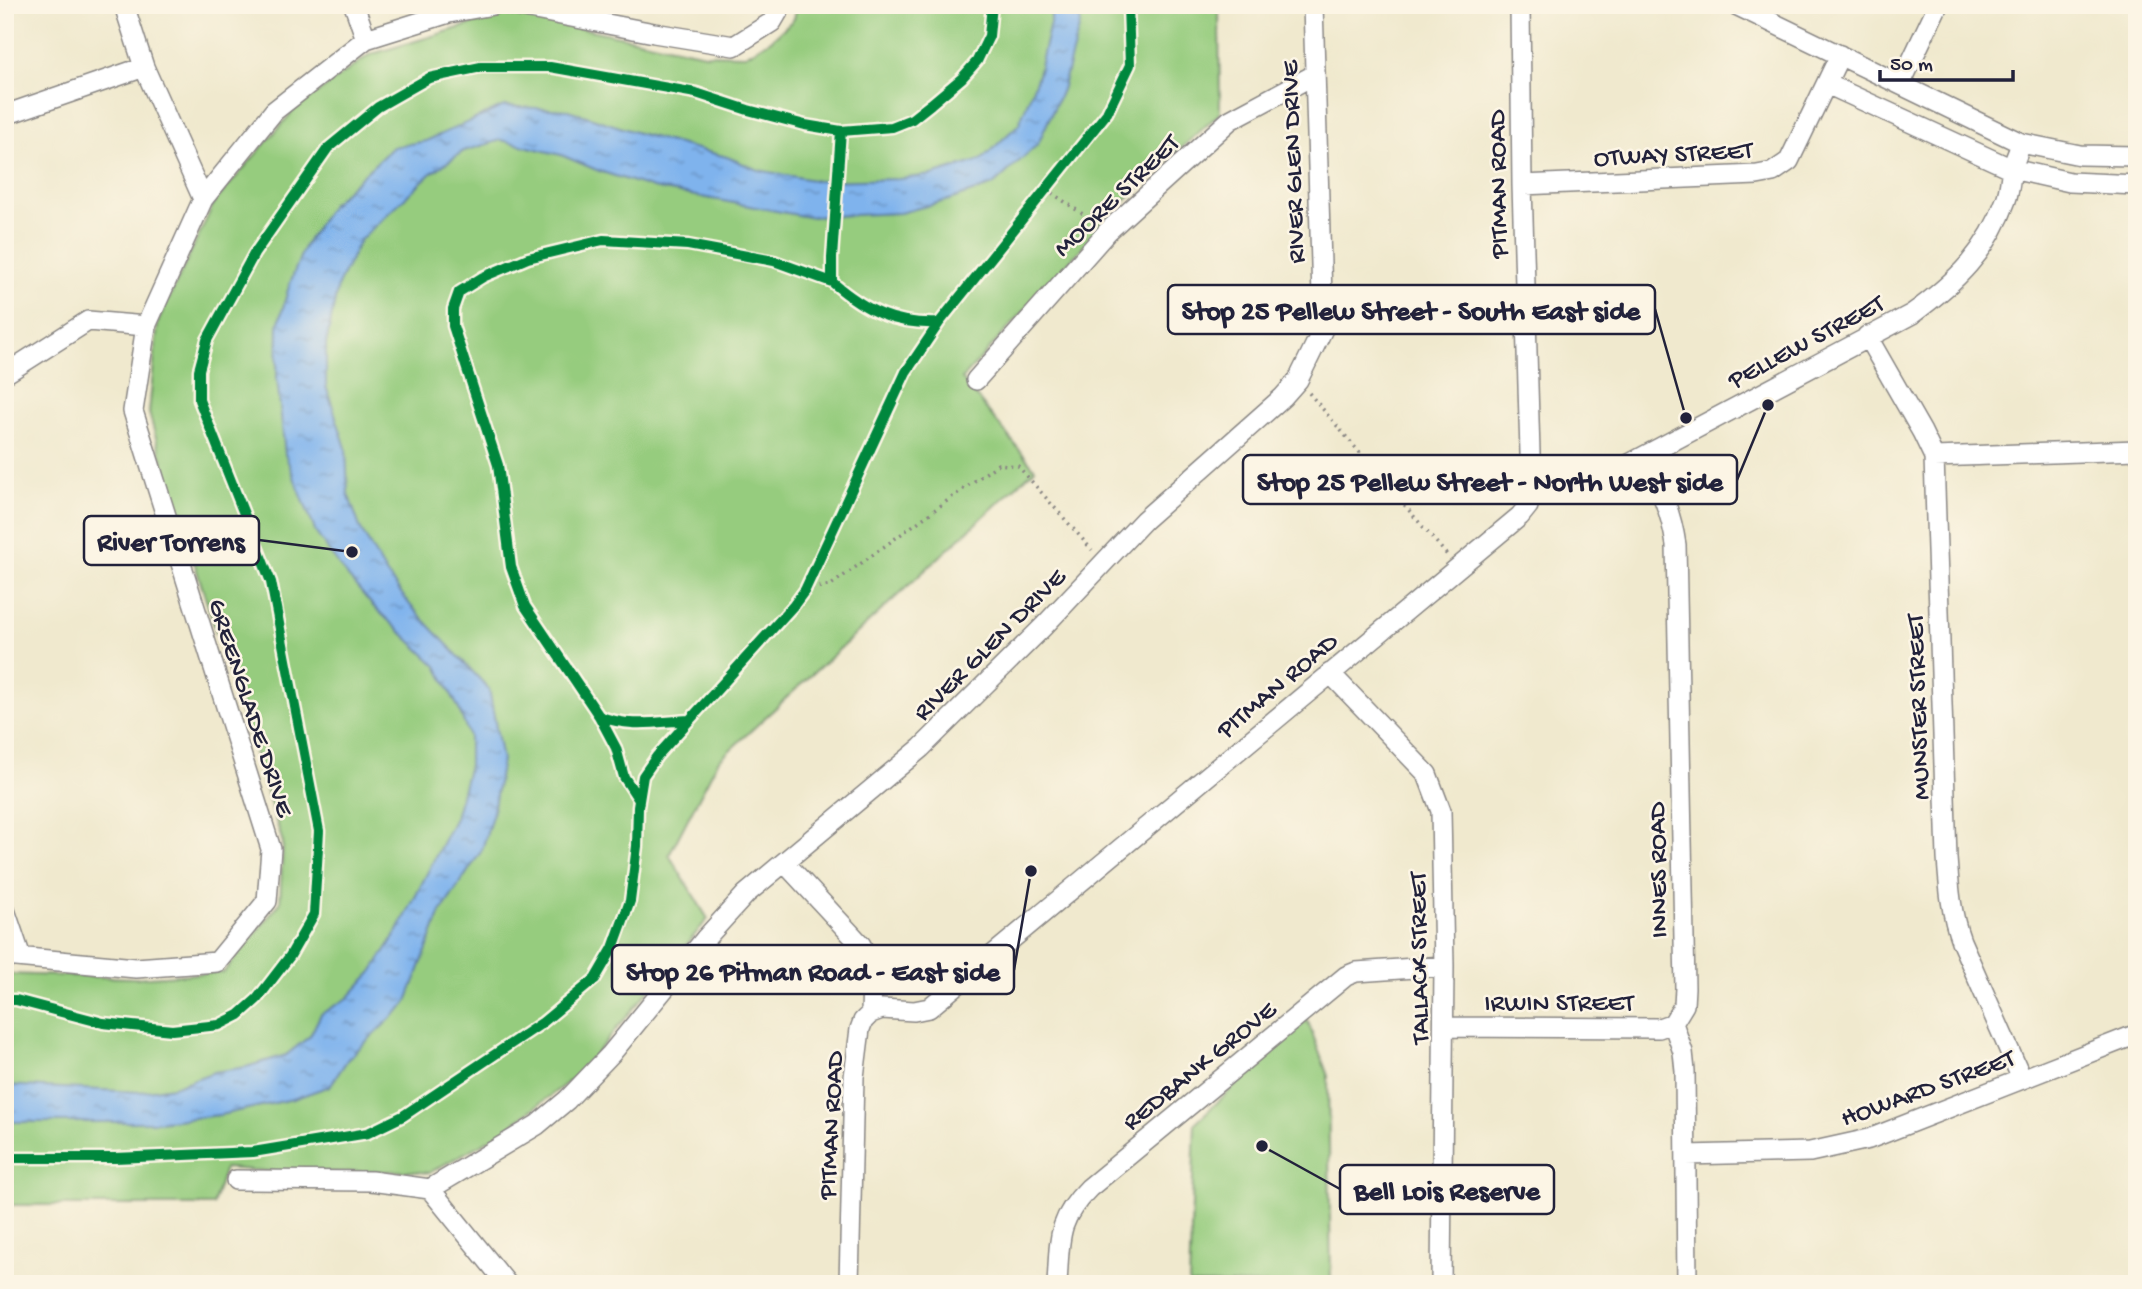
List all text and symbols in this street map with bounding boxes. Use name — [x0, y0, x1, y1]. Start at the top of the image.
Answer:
scale bar — [1880, 38, 2012, 82]
text: 50 m — [1890, 54, 1933, 79]
street label: RIVER GLEN DRIVE — [1276, 59, 1315, 264]
street label: PITMAN ROAD — [1484, 109, 1517, 260]
street label: MOORE STREET — [1049, 129, 1188, 265]
street label: OTWAY STREET — [1593, 137, 1755, 176]
callout: Stop 25 Pellew Street - South East side — [1168, 285, 1655, 334]
street label: PELLEW STREET — [1723, 289, 1891, 399]
text: Stop 25 Pellew Street - South East side — [1182, 297, 1642, 330]
callout: Stop 25 Pellew Street - North West side — [1243, 455, 1737, 504]
text: Stop 25 Pellew Street - North West side — [1257, 468, 1724, 501]
callout: River Torrens — [84, 516, 259, 565]
text: River Torrens — [96, 528, 246, 561]
street label: RIVER GLEN DRIVE — [908, 563, 1074, 729]
street label: GREENGLADE DRIVE — [199, 595, 299, 822]
street label: MUNSTER STREET — [1902, 612, 1939, 800]
street label: PITMAN ROAD — [1211, 628, 1346, 748]
street label: INNES ROAD — [1644, 802, 1677, 938]
street label: TALLACK STREET — [1404, 870, 1439, 1046]
callout: Stop 26 Pitman Road - East side — [612, 945, 1014, 994]
text: Stop 26 Pitman Road - East side — [626, 958, 1002, 991]
street label: IRWIN STREET — [1484, 990, 1635, 1021]
street label: REDBANK GROVE — [1118, 995, 1285, 1139]
street label: HOWARD STREET — [1837, 1044, 2021, 1136]
street label: PITMAN ROAD — [814, 1050, 853, 1201]
callout: Bell Lois Reserve — [1340, 1165, 1554, 1214]
text: Bell Lois Reserve — [1353, 1177, 1542, 1210]

